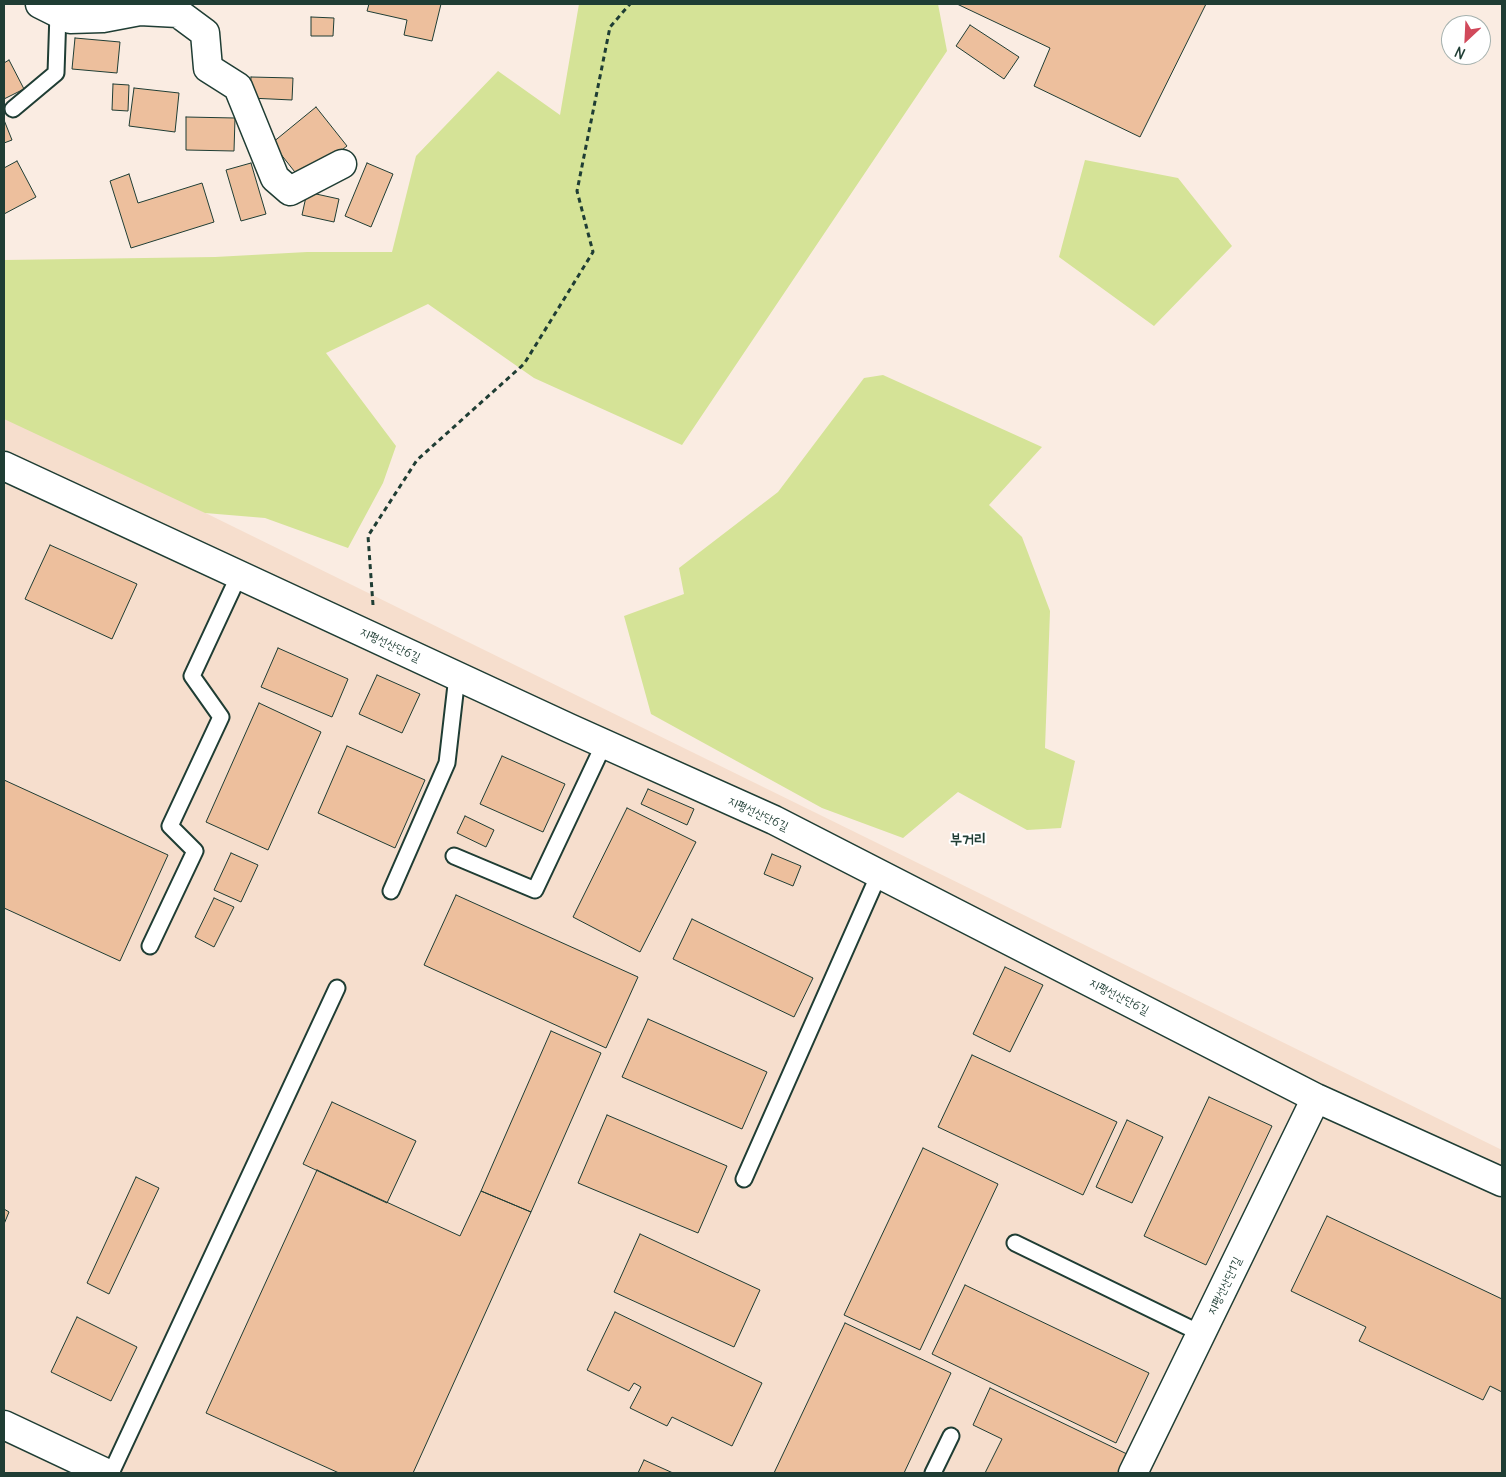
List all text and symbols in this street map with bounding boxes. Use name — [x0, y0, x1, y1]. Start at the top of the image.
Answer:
north arrow — [1441, 15, 1491, 65]
text: N — [1452, 42, 1468, 63]
street label: 지평선산단6길 — [358, 625, 422, 665]
street label: 지평선산단6길 — [726, 794, 790, 834]
district label: 부거리 — [950, 831, 986, 849]
street label: 지평선산단6길 — [1087, 976, 1151, 1018]
street label: 지평선산단1길 — [1205, 1255, 1245, 1317]

